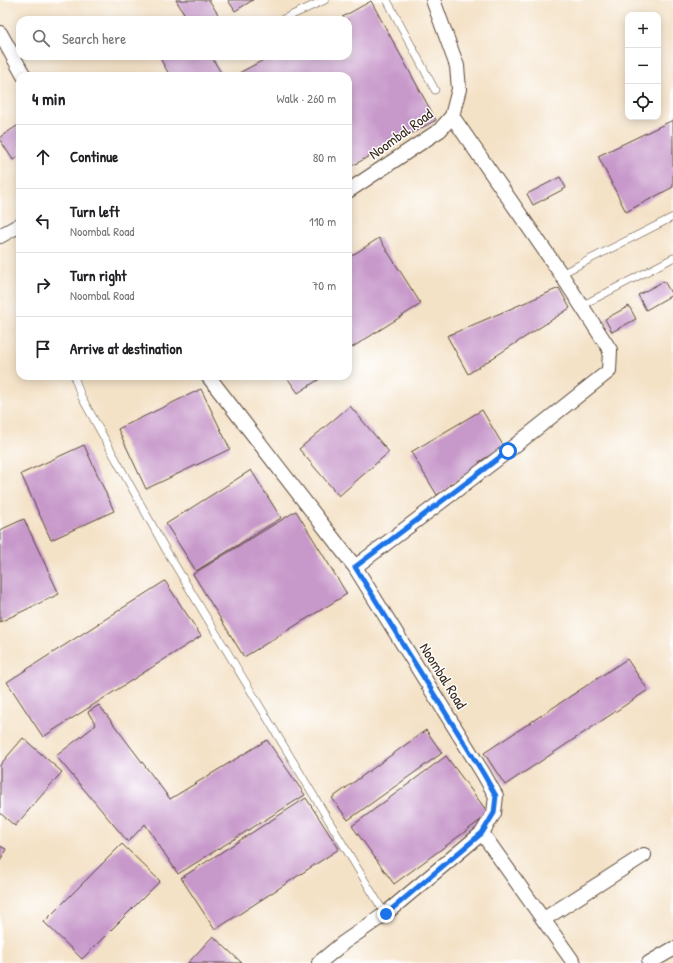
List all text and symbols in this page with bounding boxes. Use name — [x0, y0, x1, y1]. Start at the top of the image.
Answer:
map controls — [625, 12, 661, 120]
button: + — [625, 12, 661, 48]
search box — [16, 16, 352, 60]
icon: search — [30, 27, 52, 49]
text: Search here — [62, 28, 126, 49]
button: − — [625, 48, 661, 84]
button: locate — [625, 84, 661, 120]
text: 4 min — [32, 87, 65, 110]
text: Walk · 260 m — [277, 89, 336, 107]
street label: Noombal Road — [364, 103, 437, 164]
icon: ahead — [32, 146, 54, 168]
text: Continue — [70, 146, 118, 167]
text: 80 m — [313, 148, 336, 166]
text: Turn left — [70, 201, 120, 222]
icon: left — [32, 210, 54, 232]
text: 110 m — [309, 212, 336, 230]
text: Noombal Road — [70, 222, 134, 240]
text: Turn right — [70, 265, 126, 286]
icon: right — [32, 274, 54, 296]
text: 70 m — [312, 276, 336, 294]
text: Noombal Road — [70, 286, 134, 304]
icon: arrive — [32, 338, 54, 360]
text: Arrive at destination — [70, 338, 182, 359]
route start — [499, 442, 517, 460]
street label: Noombal Road — [415, 639, 472, 713]
route end — [377, 905, 395, 923]

